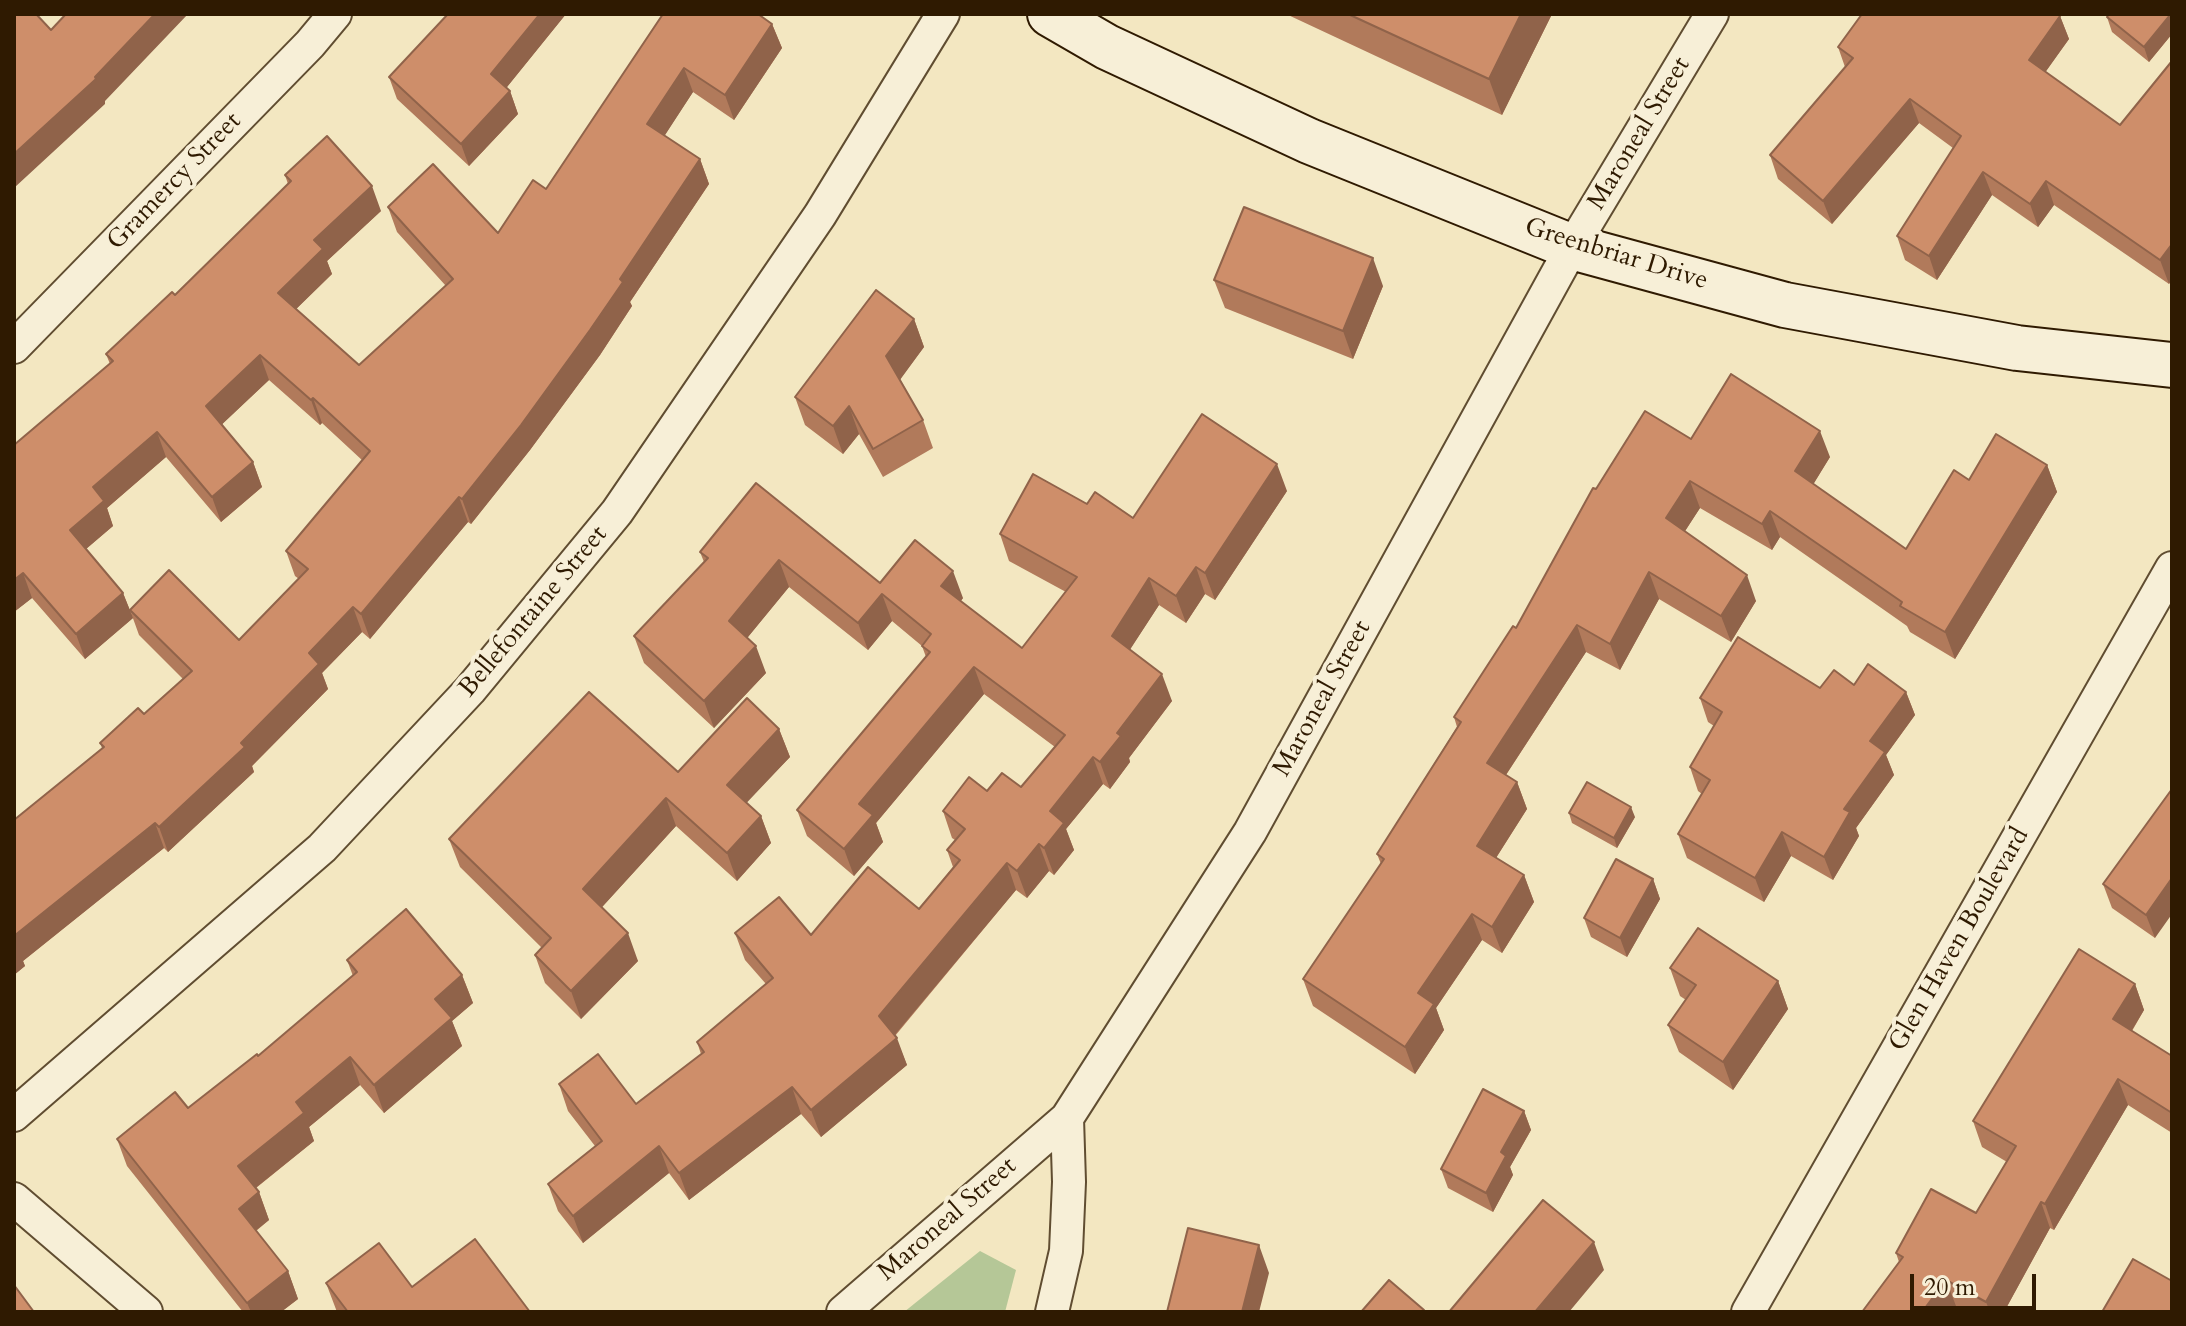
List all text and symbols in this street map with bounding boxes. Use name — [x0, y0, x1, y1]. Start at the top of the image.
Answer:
street label: Maroneal Street — [1582, 52, 1698, 216]
street label: Gramercy Street — [101, 107, 249, 257]
street label: Greenbriar Drive — [1521, 212, 1711, 298]
street label: Bellefontaine Street — [453, 520, 615, 704]
street label: Maroneal Street — [1267, 616, 1379, 782]
street label: Glen Haven Boulevard — [1883, 823, 2037, 1057]
street label: Maroneal Street — [872, 1151, 1024, 1289]
scale bar — [1914, 1258, 2040, 1308]
text: 20 m — [1924, 1271, 1975, 1304]

